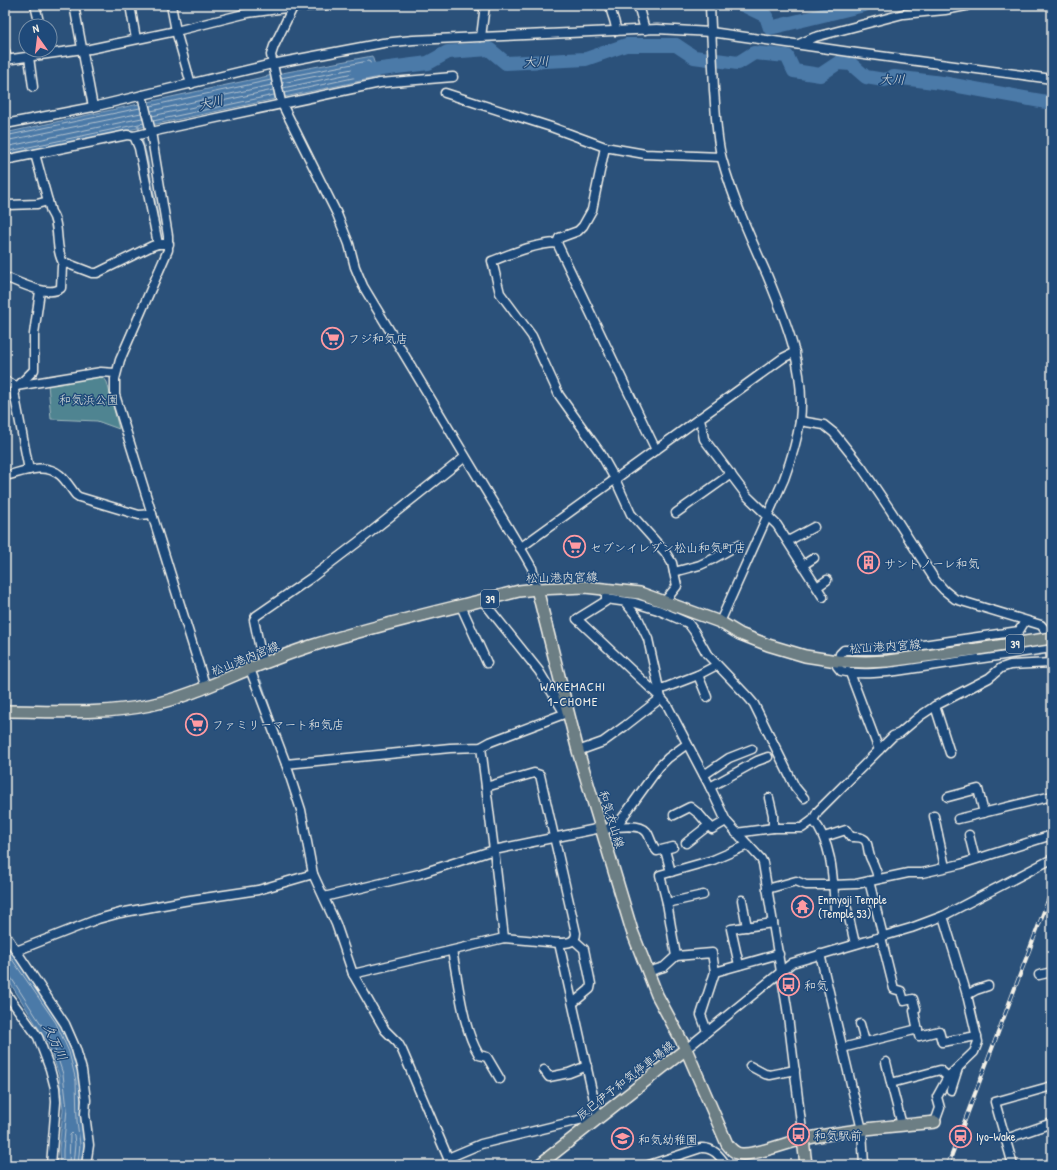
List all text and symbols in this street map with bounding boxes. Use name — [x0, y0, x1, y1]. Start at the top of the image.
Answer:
north arrow — [18, 18, 58, 58]
text: N — [31, 21, 40, 36]
water label: 大川 — [523, 51, 549, 71]
water label: 大川 — [879, 70, 905, 88]
water label: 大川 — [196, 90, 226, 114]
supermarket icon: フジ和気店 — [320, 325, 346, 351]
place label: フジ和気店 — [348, 330, 408, 347]
park label: 和気浜公園 — [59, 391, 119, 408]
supermarket icon: セブンイレブン松山和気町店 — [561, 534, 587, 560]
place label: セブンイレブン松山和気町店 — [590, 539, 746, 556]
building icon: サントノーレ和気 — [856, 550, 882, 576]
place label: サントノーレ和気 — [884, 555, 980, 572]
street label: 松山港内宮線 — [526, 568, 598, 586]
road number: 39 — [481, 590, 499, 608]
street label: 松山港内宮線 — [848, 635, 922, 657]
road number: 39 — [1006, 635, 1024, 653]
street label: 松山港内宮線 — [208, 637, 282, 679]
district label: WAKEMACHI 1-CHOME — [540, 677, 606, 710]
supermarket icon: ファミリーマート和気店 — [184, 711, 210, 737]
place label: ファミリーマート和気店 — [212, 716, 344, 733]
street label: 和気衣山線 — [595, 788, 629, 850]
place label: Enmyoji Temple (Temple 53) — [818, 891, 887, 922]
temple icon: Enmyoji Temple (Temple 53) — [789, 893, 815, 919]
bus stop icon: 和気 — [776, 972, 802, 998]
place label: 和気 — [804, 977, 828, 994]
water label: 久万川 — [40, 1021, 72, 1063]
street label: 辰巳伊予和気停車場線 — [572, 1036, 678, 1124]
bus stop icon: 和気駅前 — [786, 1122, 812, 1148]
station icon: Iyo-Wake — [948, 1123, 974, 1149]
school or university icon: 和気幼稚園 — [610, 1126, 636, 1152]
place label: 和気駅前 — [814, 1127, 862, 1144]
place label: Iyo-Wake — [976, 1128, 1016, 1145]
place label: 和気幼稚園 — [638, 1131, 698, 1148]

